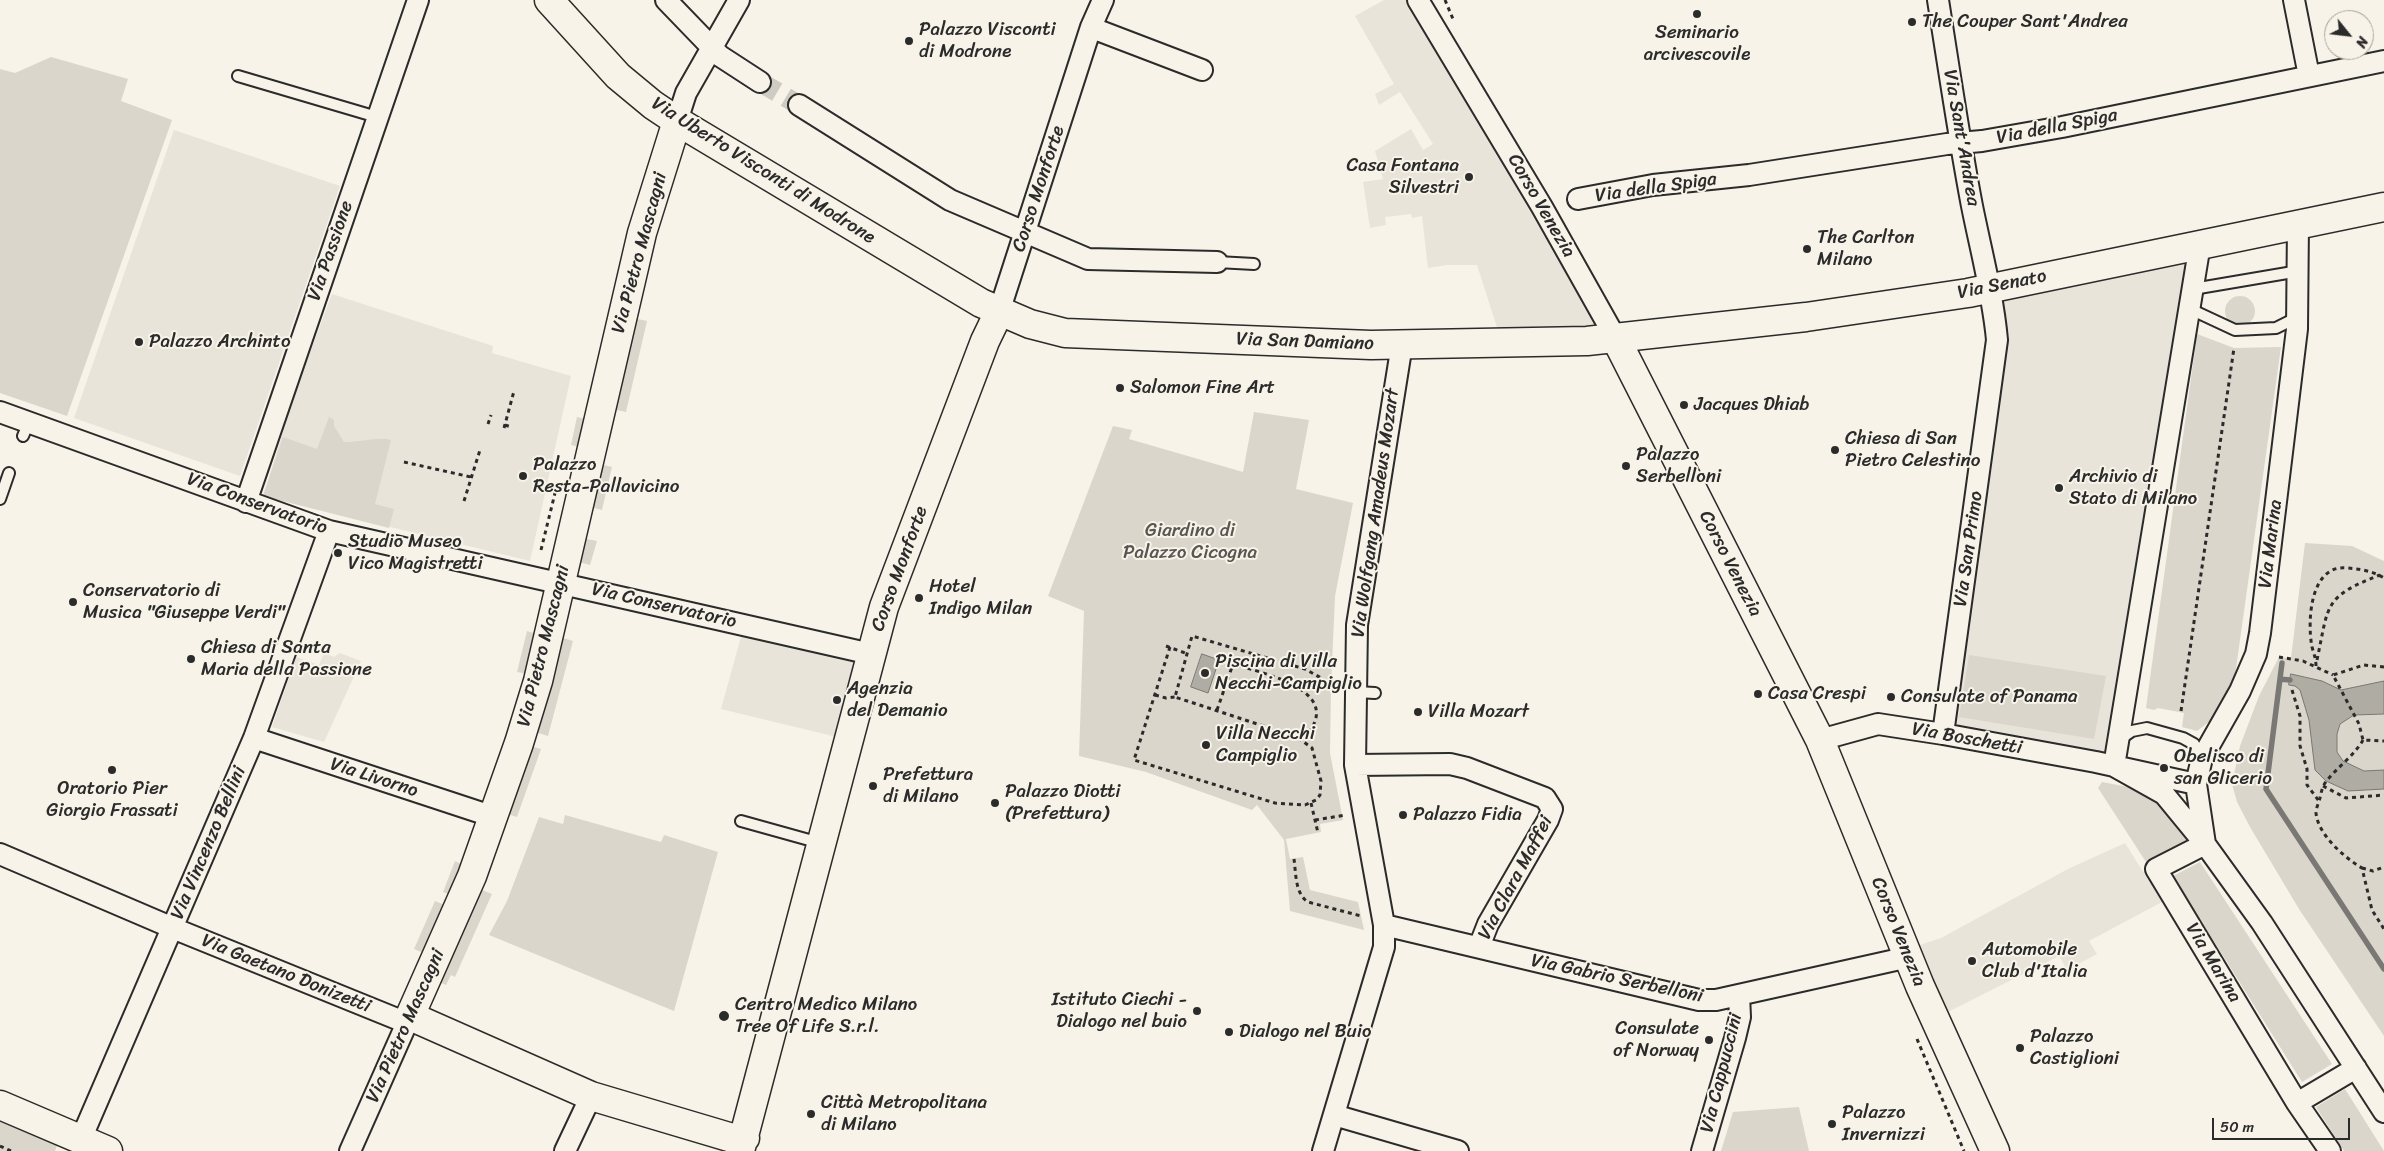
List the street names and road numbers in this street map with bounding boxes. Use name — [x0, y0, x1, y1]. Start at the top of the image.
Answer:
street label: Via Sant'Andrea — [1938, 68, 1984, 208]
street label: Via Uberto Visconti di Modrone — [647, 93, 879, 249]
street label: Via della Spiga — [1995, 104, 2119, 150]
street label: Corso Monforte — [1008, 123, 1070, 255]
street label: Corso Venezia — [1502, 150, 1580, 262]
street label: Via della Spiga — [1594, 168, 1718, 208]
street label: Via Pietro Mascagni — [608, 170, 672, 336]
street label: Via Passione — [303, 198, 359, 304]
street label: Via Senato — [1956, 265, 2048, 305]
street label: Via San Damiano — [1236, 328, 1374, 356]
street label: Via Wolfgang Amadeus Mozart — [1347, 387, 1405, 639]
street label: Via Conservatorio — [184, 468, 330, 540]
street label: Via San Primo — [1950, 490, 1988, 608]
street label: Via Marina — [2254, 499, 2288, 589]
street label: Corso Monforte — [867, 503, 933, 635]
street label: Corso Venezia — [1694, 507, 1766, 621]
street label: Via Pietro Mascagni — [513, 563, 575, 729]
street label: Via Conservatorio — [589, 578, 739, 634]
street label: Via Boschetti — [1910, 718, 2024, 760]
street label: Via Livorno — [327, 753, 421, 803]
street label: Via Vincenzo Bellini — [166, 763, 252, 923]
street label: Via Clara Maffei — [1474, 812, 1558, 944]
street label: Corso Venezia — [1866, 874, 1930, 990]
street label: Via Marina — [2180, 919, 2246, 1007]
street label: Via Gaetano Donizetti — [198, 930, 374, 1018]
street label: Via Pietro Mascagni — [362, 946, 450, 1106]
street label: Via Gabrio Serbelloni — [1529, 950, 1705, 1008]
street label: Via Cappuccini — [1696, 1011, 1748, 1135]

